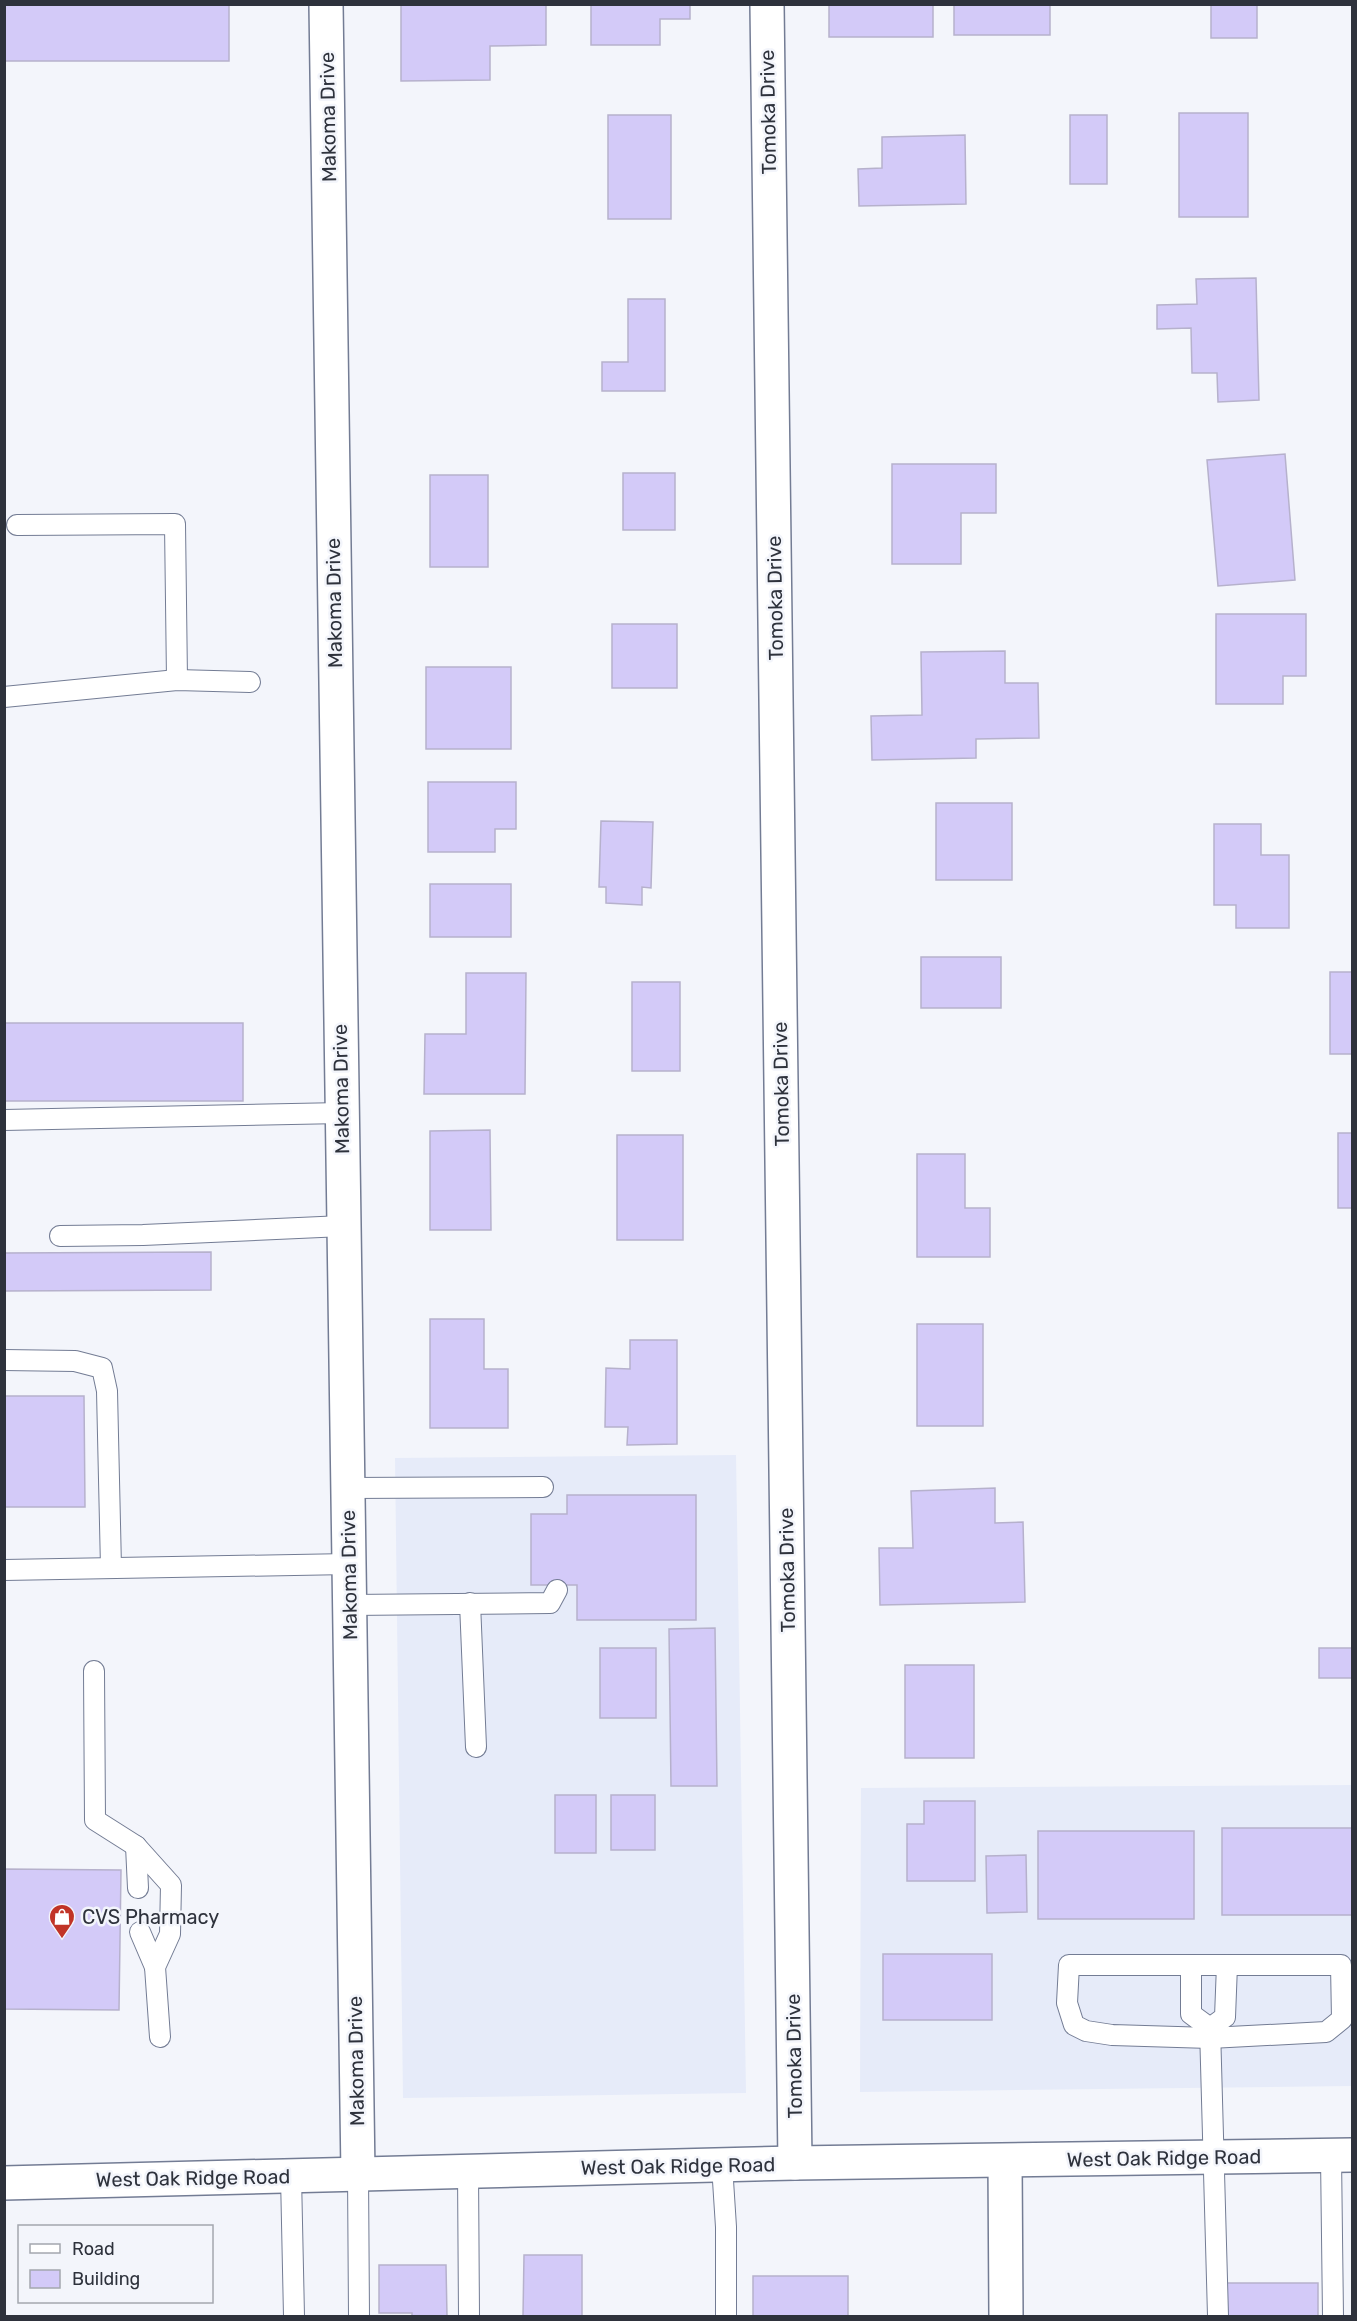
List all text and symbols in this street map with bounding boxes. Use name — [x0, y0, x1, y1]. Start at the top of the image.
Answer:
street label: Tomoka Drive — [755, 50, 781, 174]
street label: Makoma Drive — [315, 52, 341, 182]
street label: Tomoka Drive — [762, 536, 788, 660]
street label: Makoma Drive — [321, 538, 347, 668]
street label: Tomoka Drive — [768, 1022, 794, 1146]
street label: Makoma Drive — [328, 1024, 354, 1154]
street label: Tomoka Drive — [774, 1508, 800, 1632]
street label: Makoma Drive — [336, 1510, 362, 1640]
shop icon: CVS Pharmacy — [47, 1902, 77, 1940]
place label: CVS Pharmacy — [82, 1905, 219, 1929]
street label: Tomoka Drive — [781, 1994, 807, 2118]
street label: Makoma Drive — [343, 1996, 369, 2126]
street label: West Oak Ridge Road — [1067, 2144, 1261, 2172]
street label: West Oak Ridge Road — [581, 2152, 775, 2180]
street label: West Oak Ridge Road — [96, 2164, 290, 2192]
legend — [18, 2225, 213, 2303]
text: Road — [72, 2238, 115, 2260]
text: Building — [72, 2268, 140, 2290]

